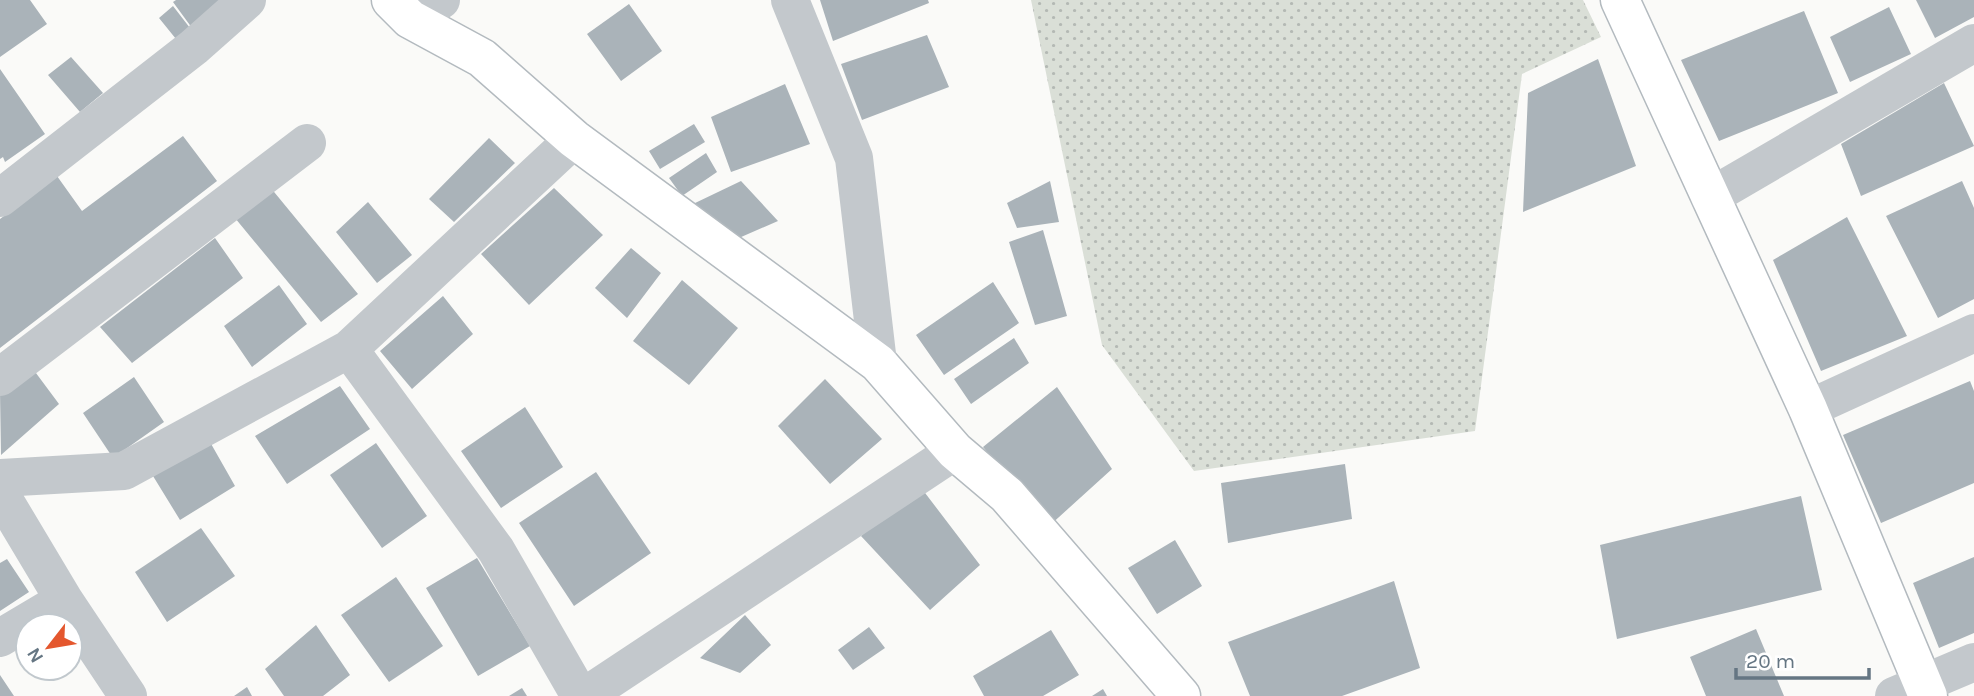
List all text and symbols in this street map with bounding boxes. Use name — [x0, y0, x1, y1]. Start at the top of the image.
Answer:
north arrow — [14, 612, 84, 682]
scale bar — [1736, 636, 1869, 680]
text: N — [22, 644, 48, 667]
text: 20 m — [1746, 649, 1795, 673]

